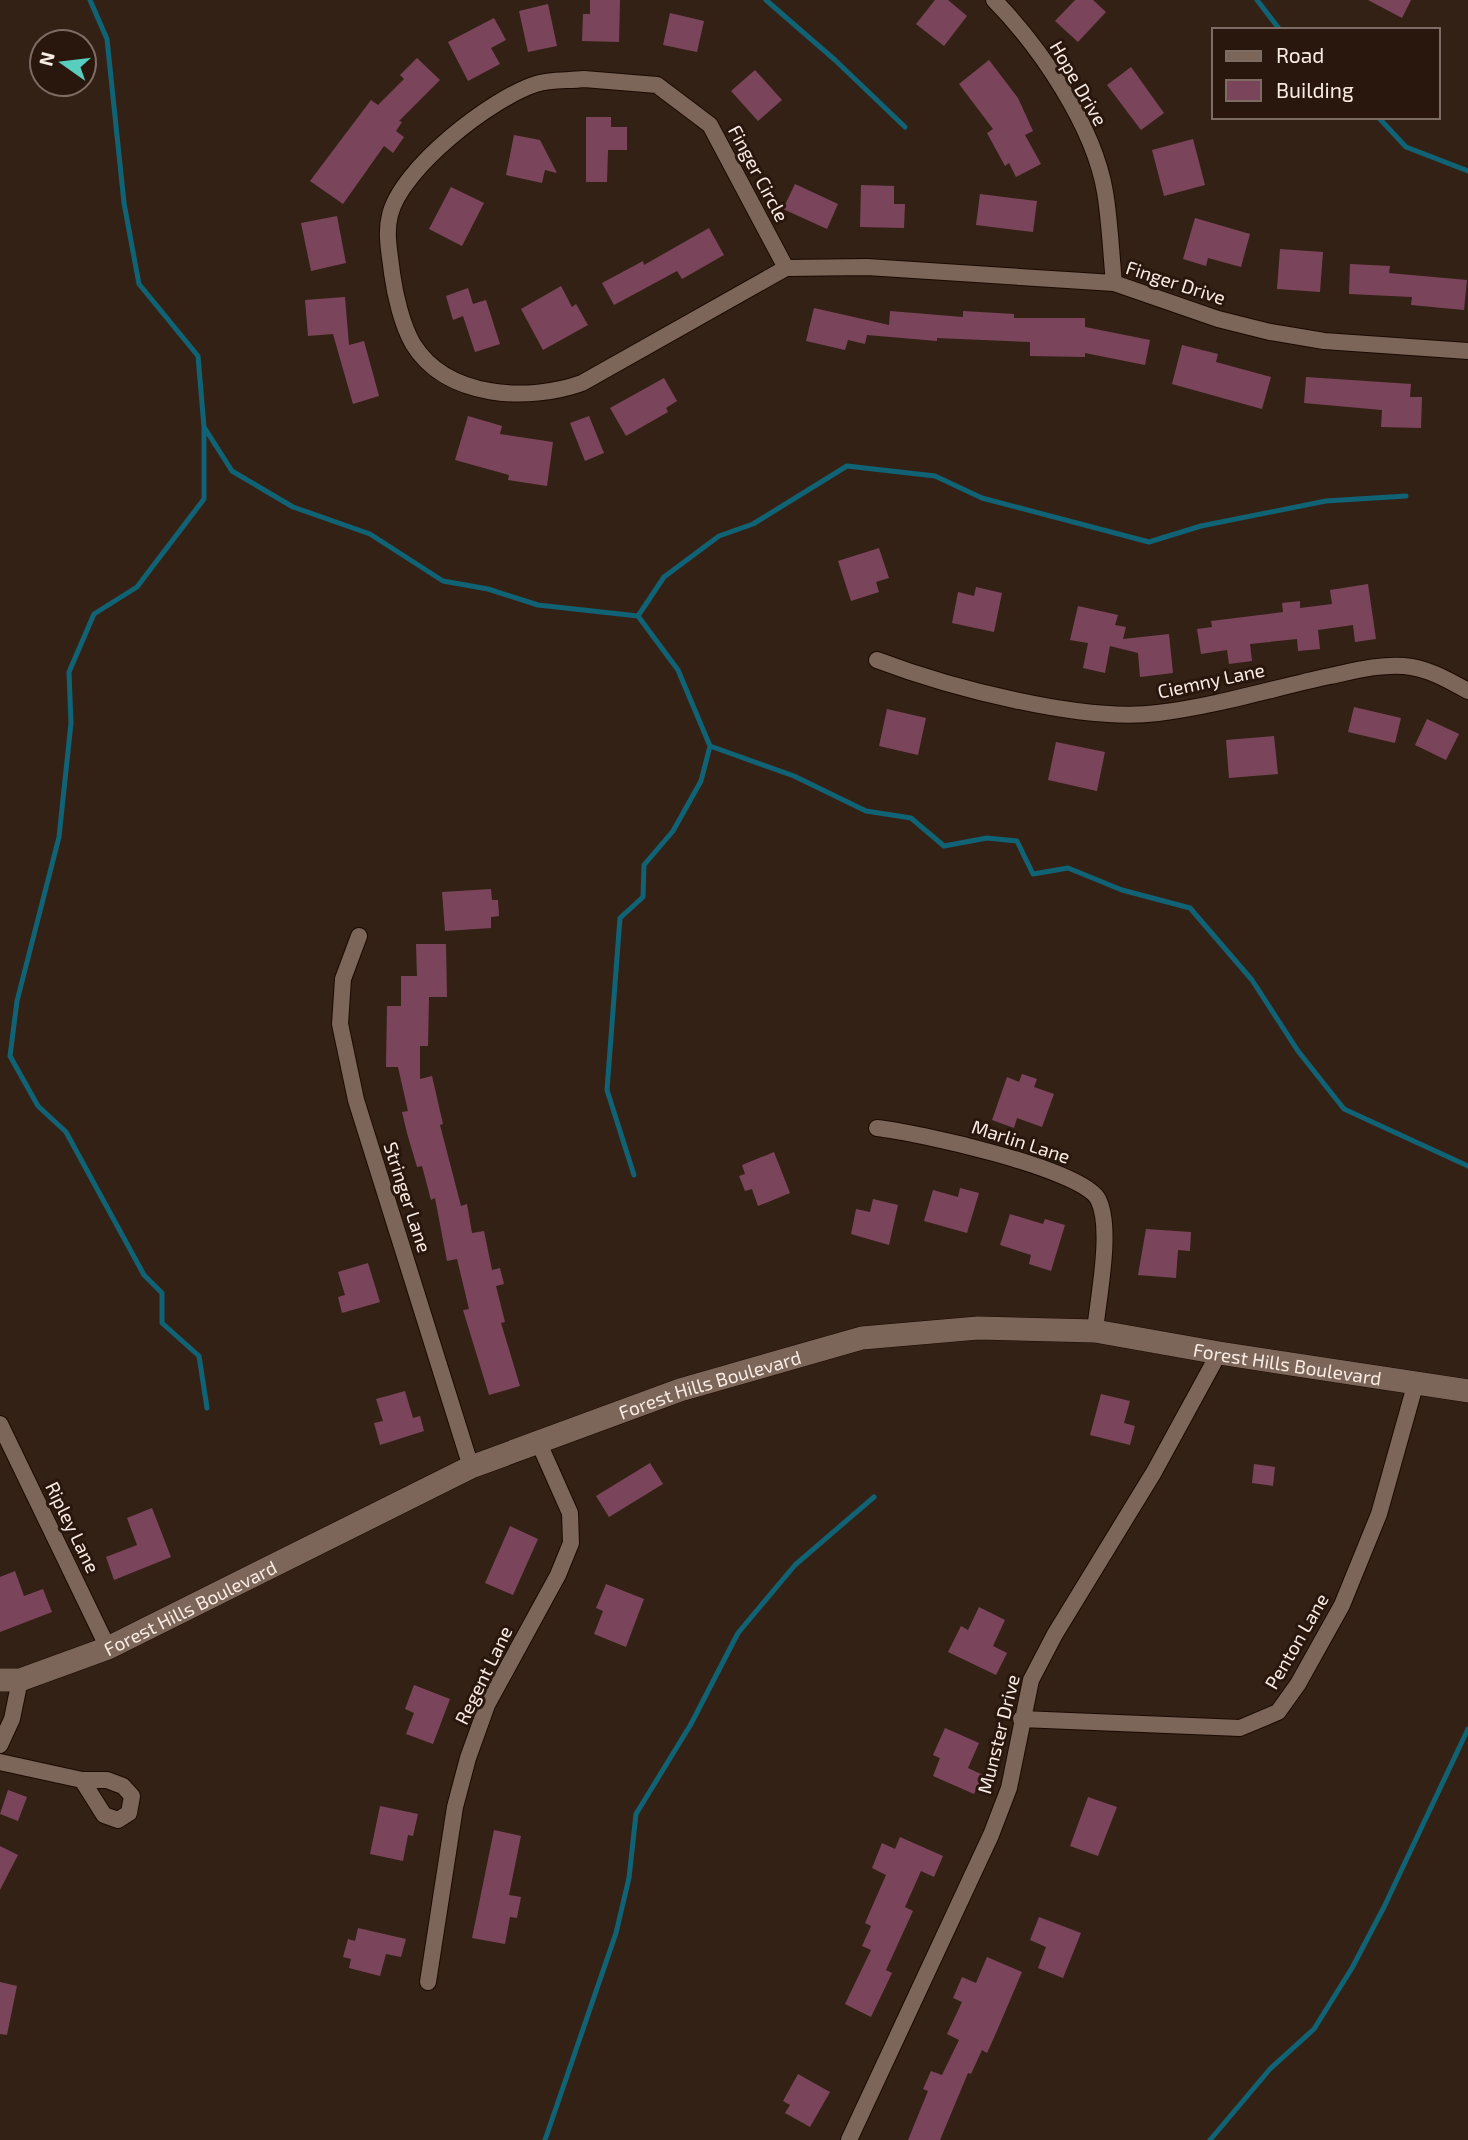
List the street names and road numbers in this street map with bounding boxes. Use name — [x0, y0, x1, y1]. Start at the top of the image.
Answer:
street label: Hope Drive — [1046, 37, 1112, 129]
street label: Finger Circle — [724, 121, 794, 225]
street label: Finger Drive — [1123, 255, 1229, 309]
street label: Ciemny Lane — [1155, 657, 1267, 703]
street label: Marlin Lane — [969, 1114, 1073, 1168]
street label: Stringer Lane — [379, 1139, 437, 1255]
street label: Forest Hills Boulevard — [1192, 1337, 1383, 1389]
street label: Forest Hills Boulevard — [615, 1345, 803, 1423]
street label: Ripley Lane — [41, 1478, 105, 1576]
street label: Forest Hills Boulevard — [100, 1555, 280, 1660]
street label: Penton Lane — [1259, 1589, 1333, 1693]
street label: Regent Lane — [449, 1622, 517, 1728]
street label: Munster Drive — [972, 1672, 1024, 1796]

